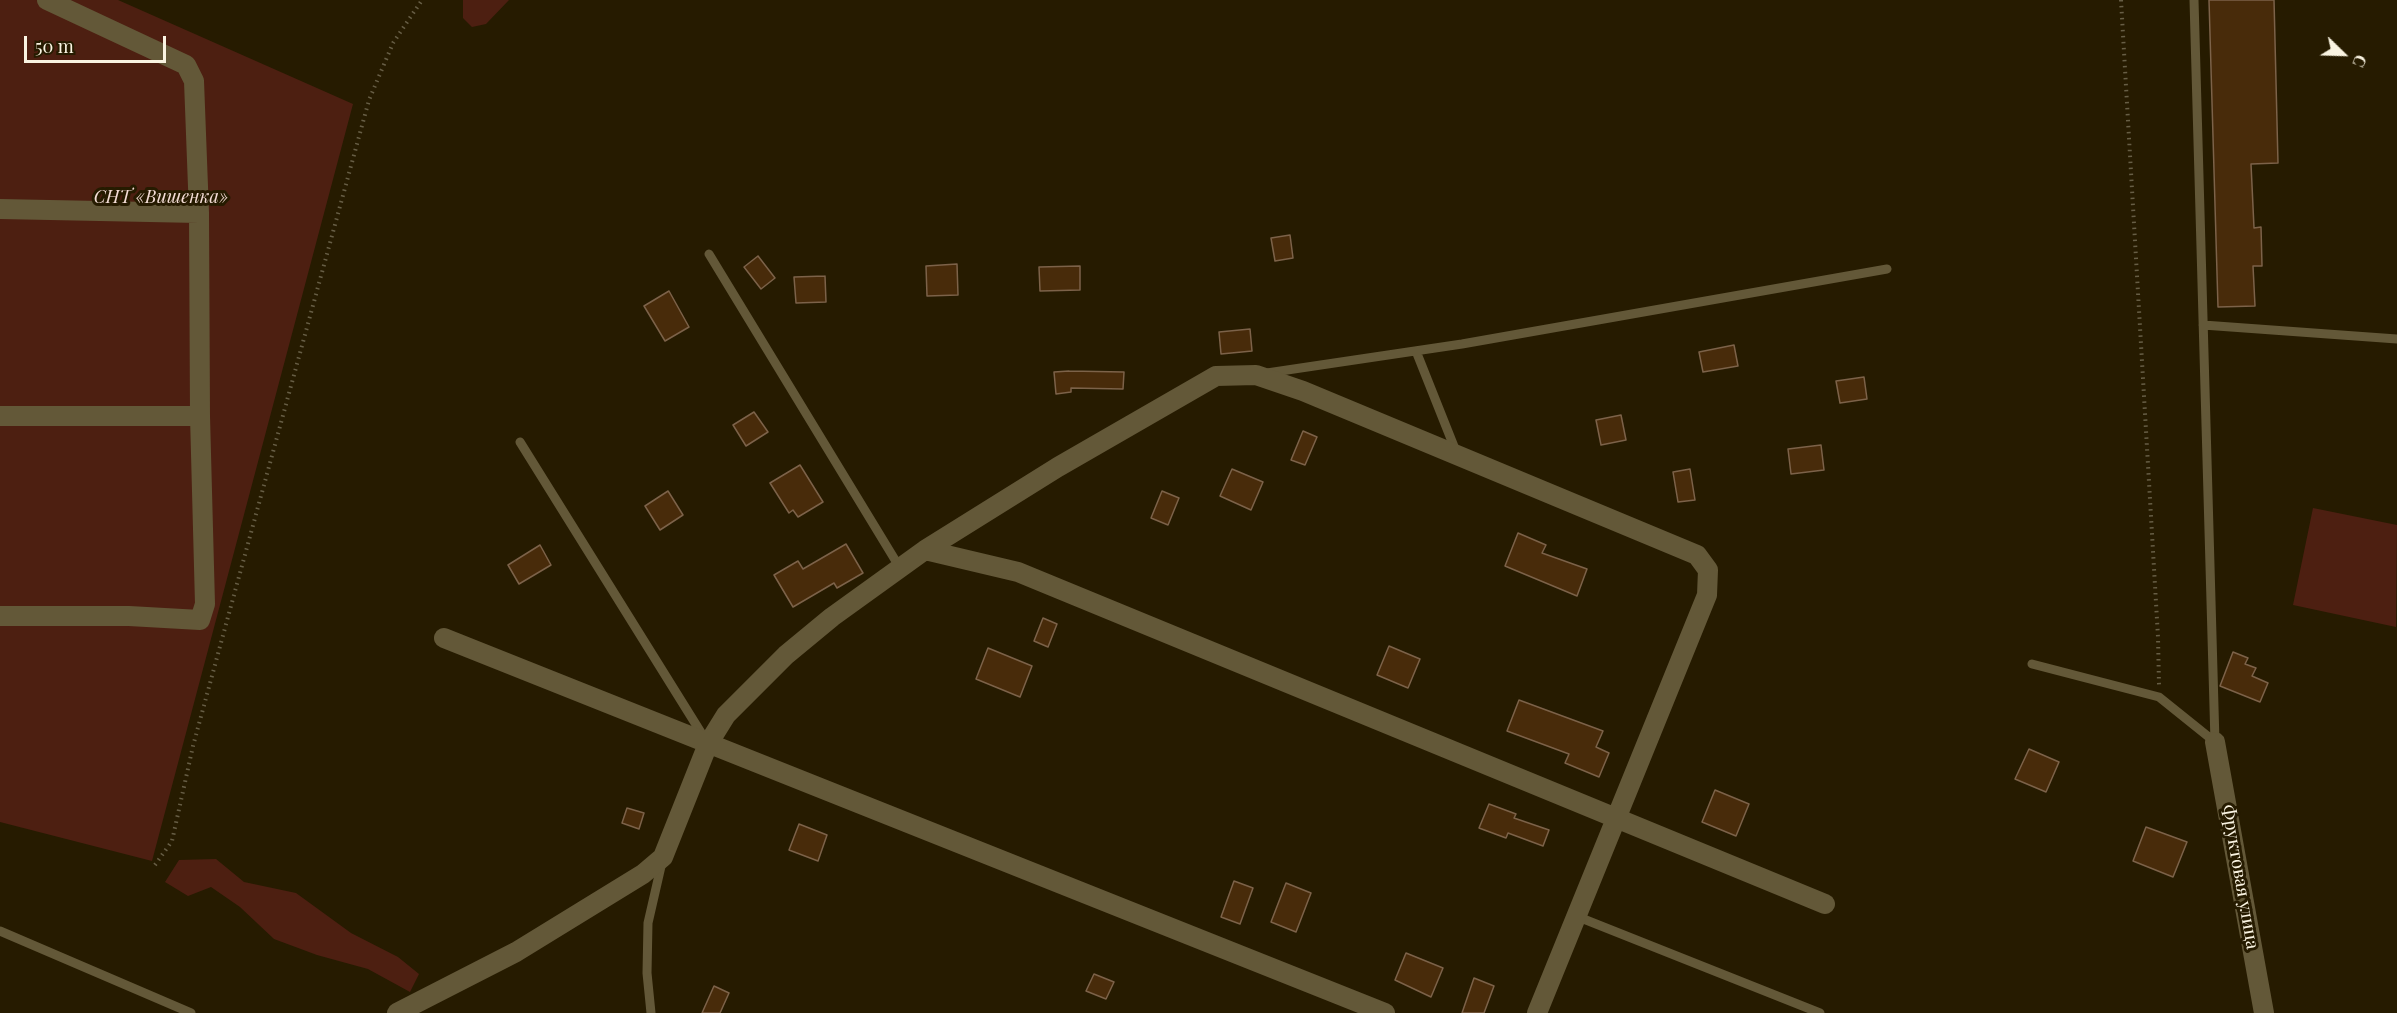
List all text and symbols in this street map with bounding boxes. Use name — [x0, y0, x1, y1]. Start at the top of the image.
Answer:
scale bar — [27, 24, 170, 62]
north arrow — [2313, 24, 2373, 84]
text: 50 m — [35, 34, 74, 58]
text: С — [2348, 52, 2372, 71]
park label: СНТ «Вишенка» — [94, 186, 228, 208]
street label: Фруктовая улица — [2217, 803, 2263, 951]

